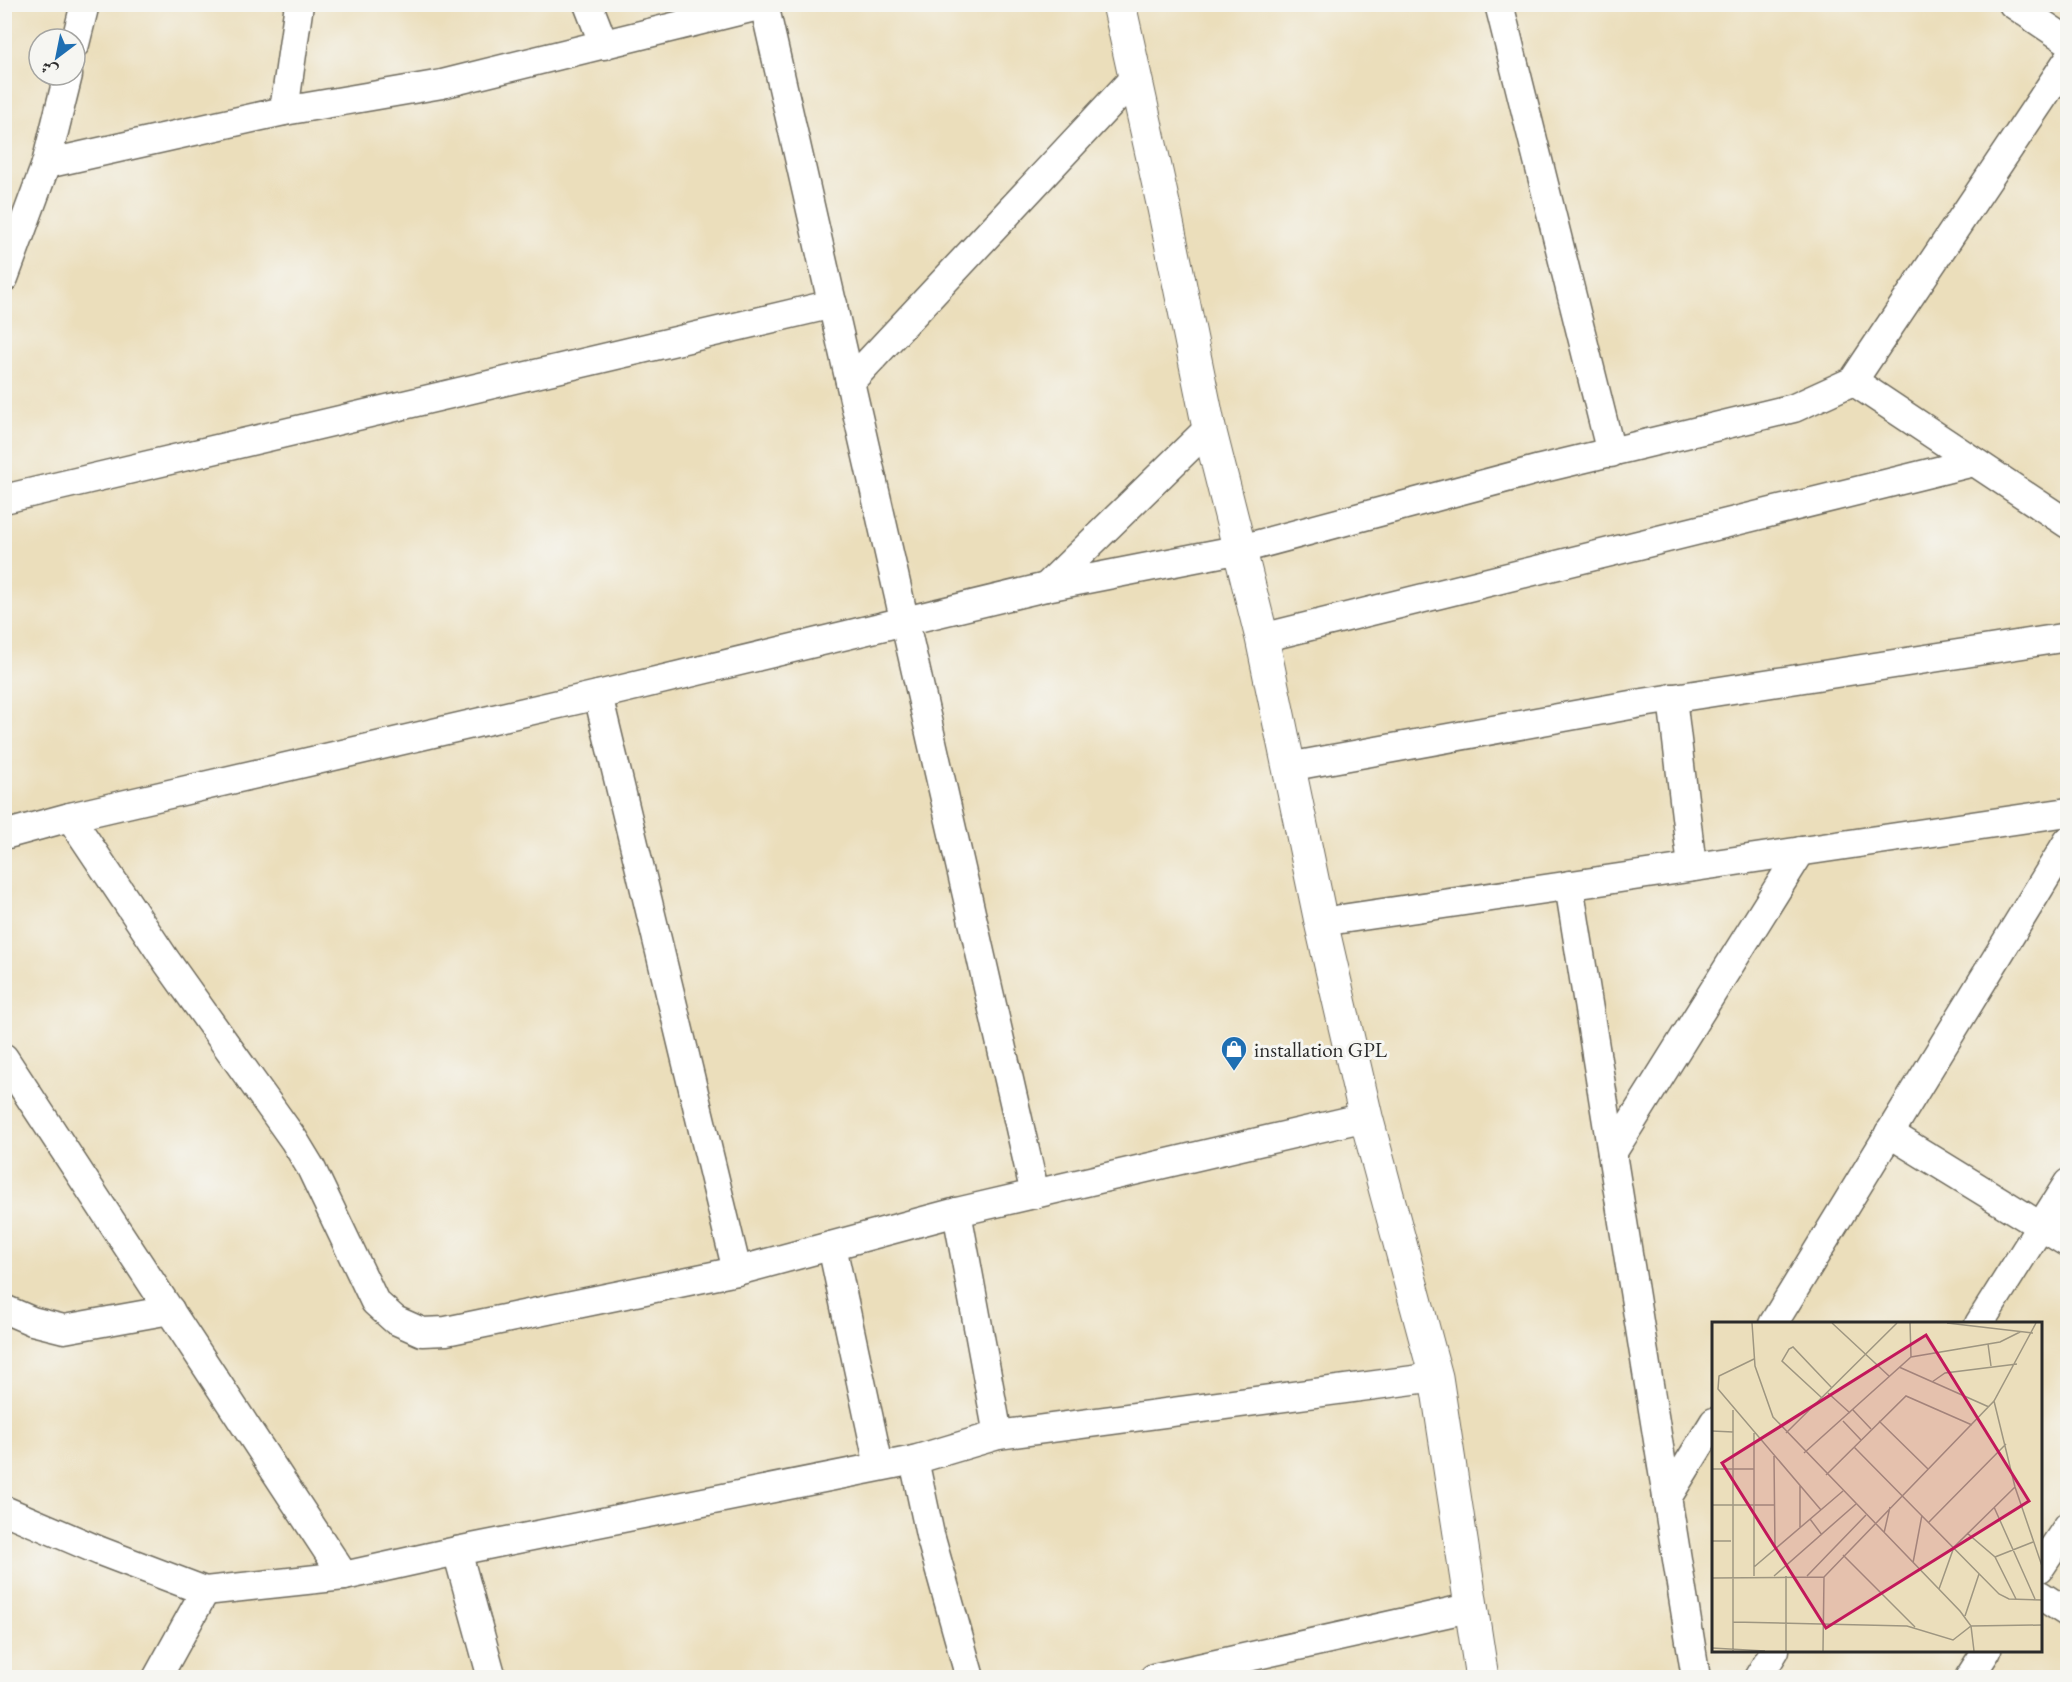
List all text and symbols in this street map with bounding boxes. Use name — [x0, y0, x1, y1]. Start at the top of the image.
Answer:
north arrow — [27, 27, 87, 87]
text: ش — [37, 56, 62, 82]
shop icon: installation GPL — [1219, 1034, 1249, 1072]
place label: installation GPL — [1254, 1036, 1388, 1063]
inset map — [1712, 1322, 2042, 1652]

